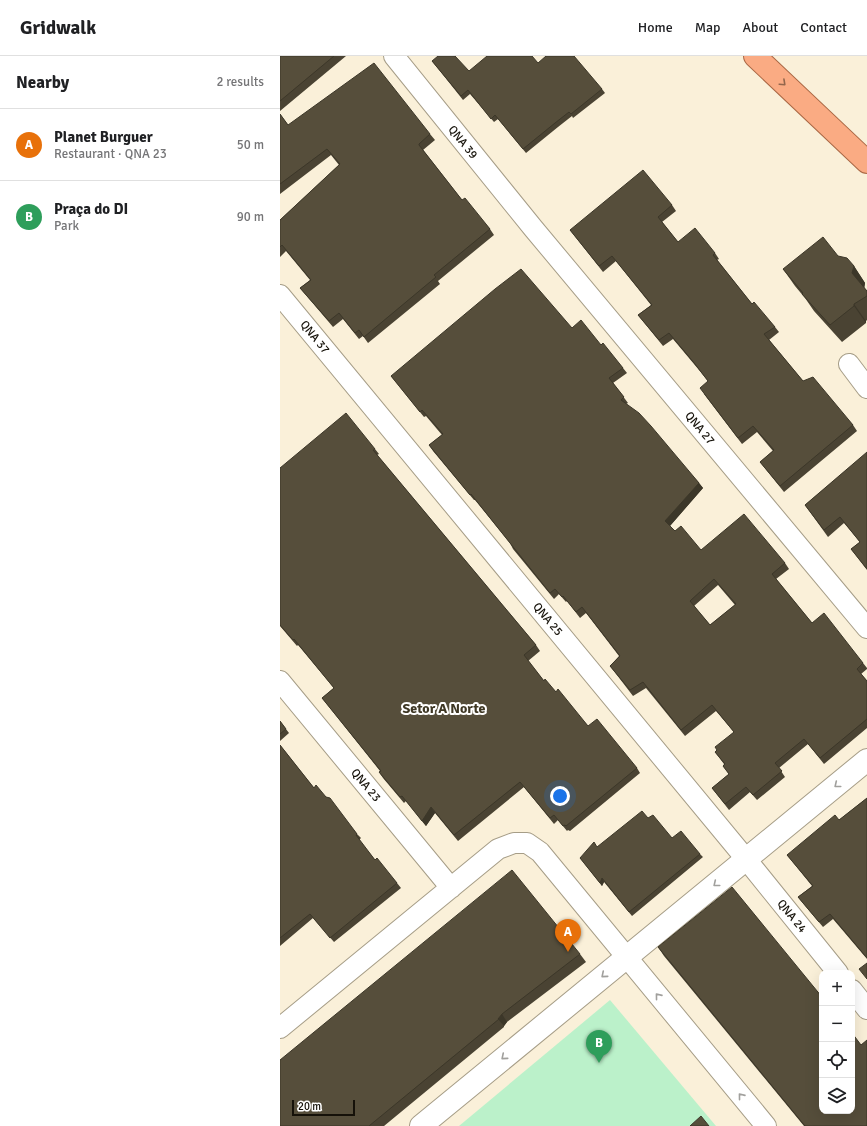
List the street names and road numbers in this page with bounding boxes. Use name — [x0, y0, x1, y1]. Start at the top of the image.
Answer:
street label: QNA 39 — [445, 122, 481, 162]
street label: QNA 37 — [297, 317, 333, 357]
street label: QNA 27 — [681, 409, 718, 448]
street label: QNA 25 — [529, 600, 566, 639]
street label: QNA 23 — [347, 766, 384, 805]
street label: QNA 24 — [774, 896, 810, 937]

